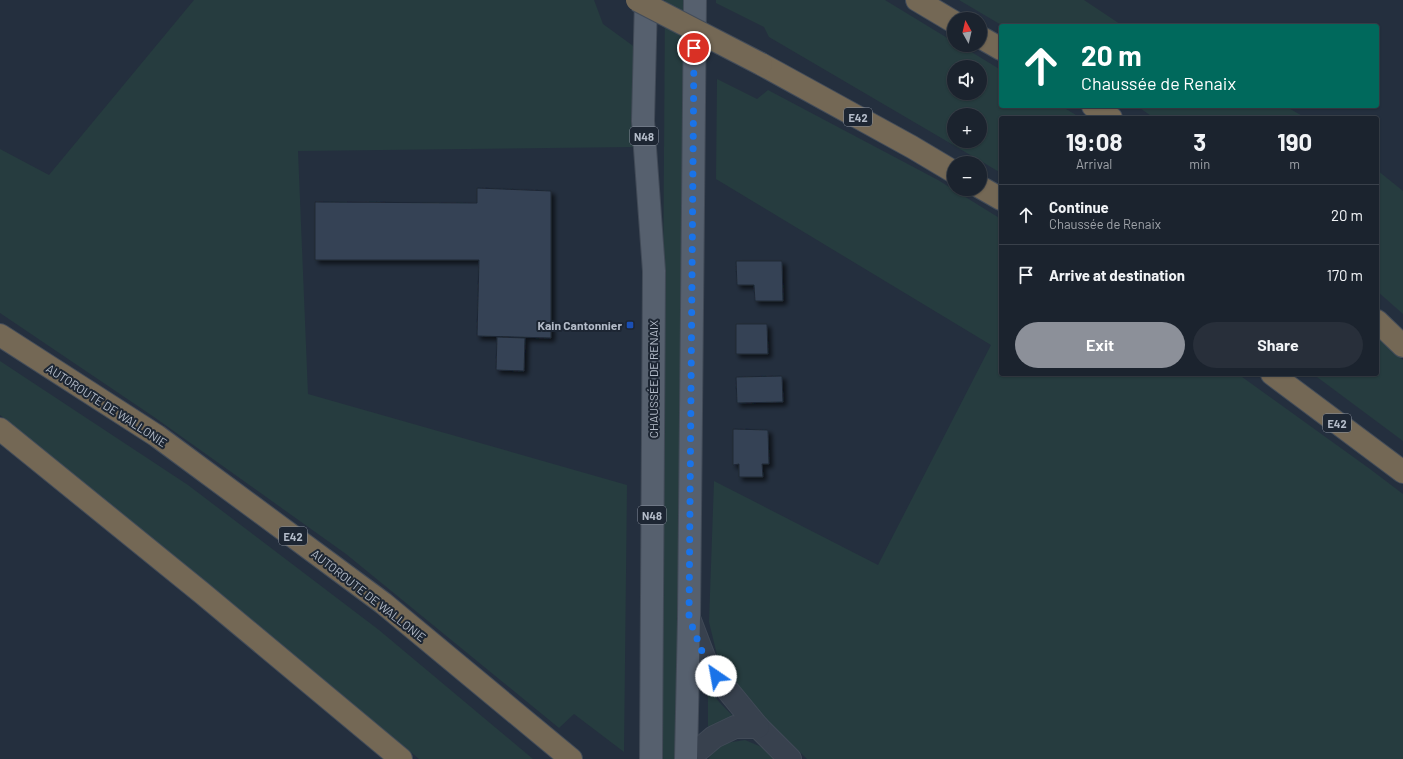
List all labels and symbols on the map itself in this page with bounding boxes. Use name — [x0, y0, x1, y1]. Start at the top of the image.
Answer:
north arrow — [947, 12, 987, 52]
pin — [677, 31, 711, 65]
road number: E42 — [844, 108, 872, 126]
road number: N48 — [630, 127, 658, 145]
place label: Kain Cantonnier — [537, 318, 622, 332]
marker: Kain Cantonnier — [625, 320, 635, 330]
street label: CHAUSSÉE DE RENAIX — [646, 320, 660, 438]
street label: AUTOROUTE DE WALLONIE — [44, 361, 170, 449]
road number: E42 — [1323, 414, 1351, 432]
road number: N48 — [638, 506, 666, 524]
road number: E42 — [279, 527, 307, 545]
street label: AUTOROUTE DE WALLONIE — [309, 546, 429, 644]
position arrow — [695, 655, 737, 697]

